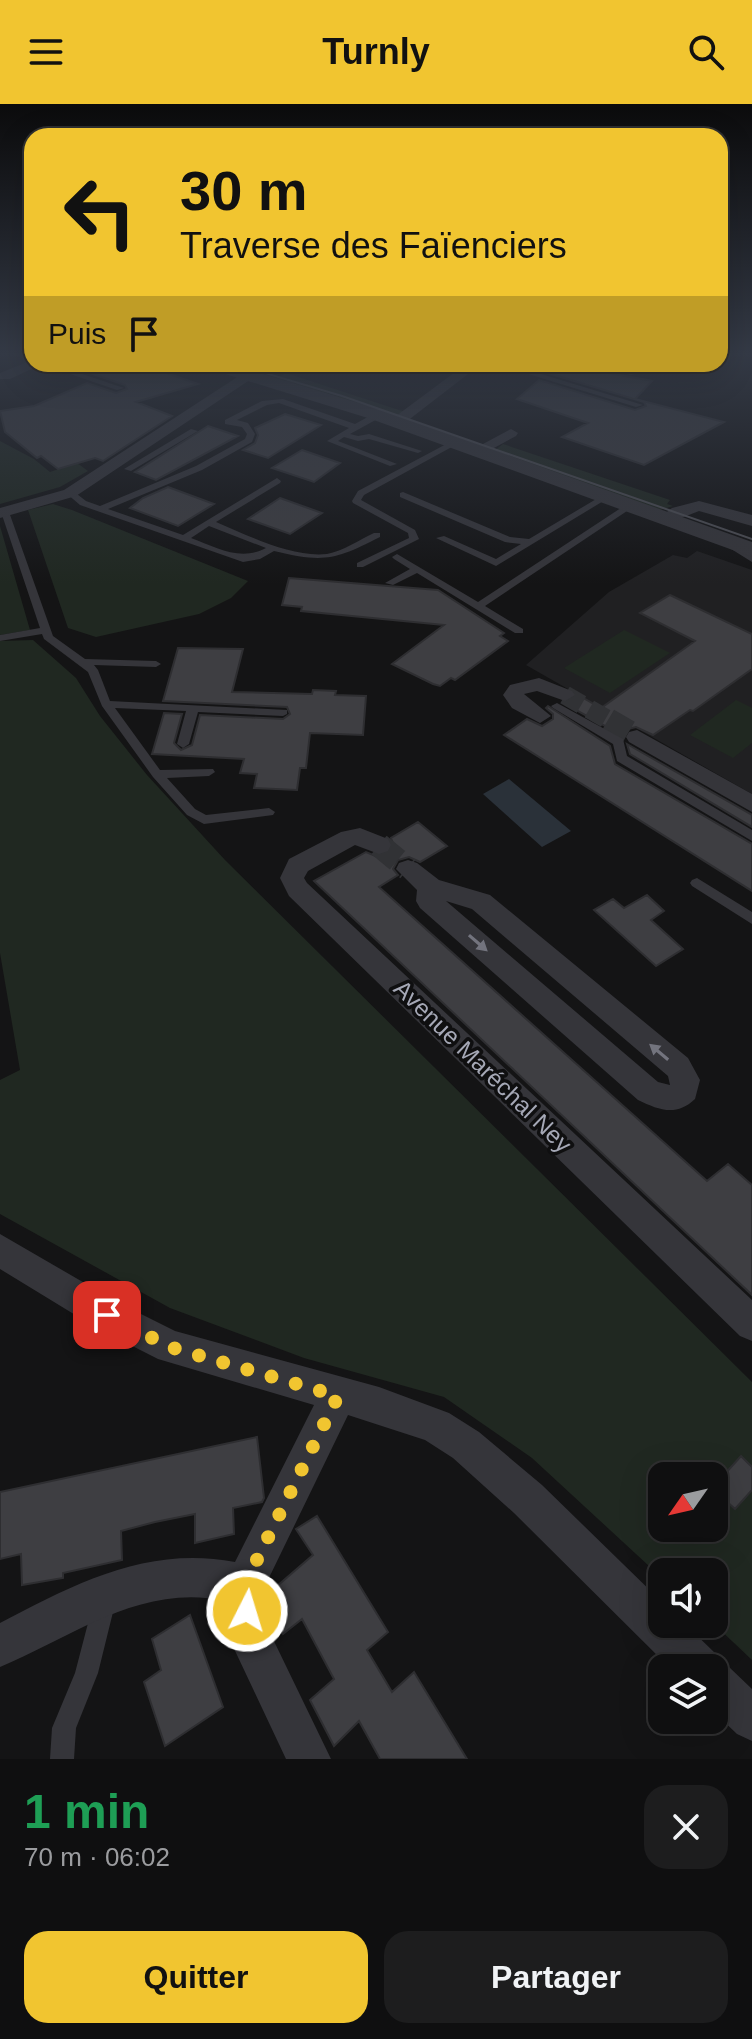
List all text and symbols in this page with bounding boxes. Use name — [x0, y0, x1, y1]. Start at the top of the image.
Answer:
icon: menu — [24, 30, 68, 74]
icon: search — [684, 30, 728, 74]
text: Turnly — [322, 31, 430, 72]
text: 30 m — [180, 159, 308, 222]
icon: left — [48, 160, 152, 264]
text: Traverse des Faïenciers — [180, 225, 567, 266]
icon: arrive — [122, 312, 166, 356]
text: Puis — [48, 317, 106, 350]
one-way arrow — [467, 934, 487, 951]
street label: Avenue Maréchal Ney — [389, 974, 577, 1158]
one-way arrow — [650, 1044, 670, 1061]
pin — [73, 1281, 141, 1349]
icon: arrive — [85, 1293, 129, 1337]
north arrow — [648, 1462, 728, 1542]
map controls — [648, 1462, 728, 1734]
button: sound — [648, 1558, 728, 1638]
position arrow — [205, 1569, 289, 1653]
button: layers — [648, 1654, 728, 1734]
text: 1 min — [24, 1785, 149, 1838]
button: close — [644, 1785, 728, 1869]
text: 70 m · 06:02 — [24, 1842, 170, 1872]
button: Quitter — [24, 1931, 368, 2023]
button: Partager — [384, 1931, 728, 2023]

